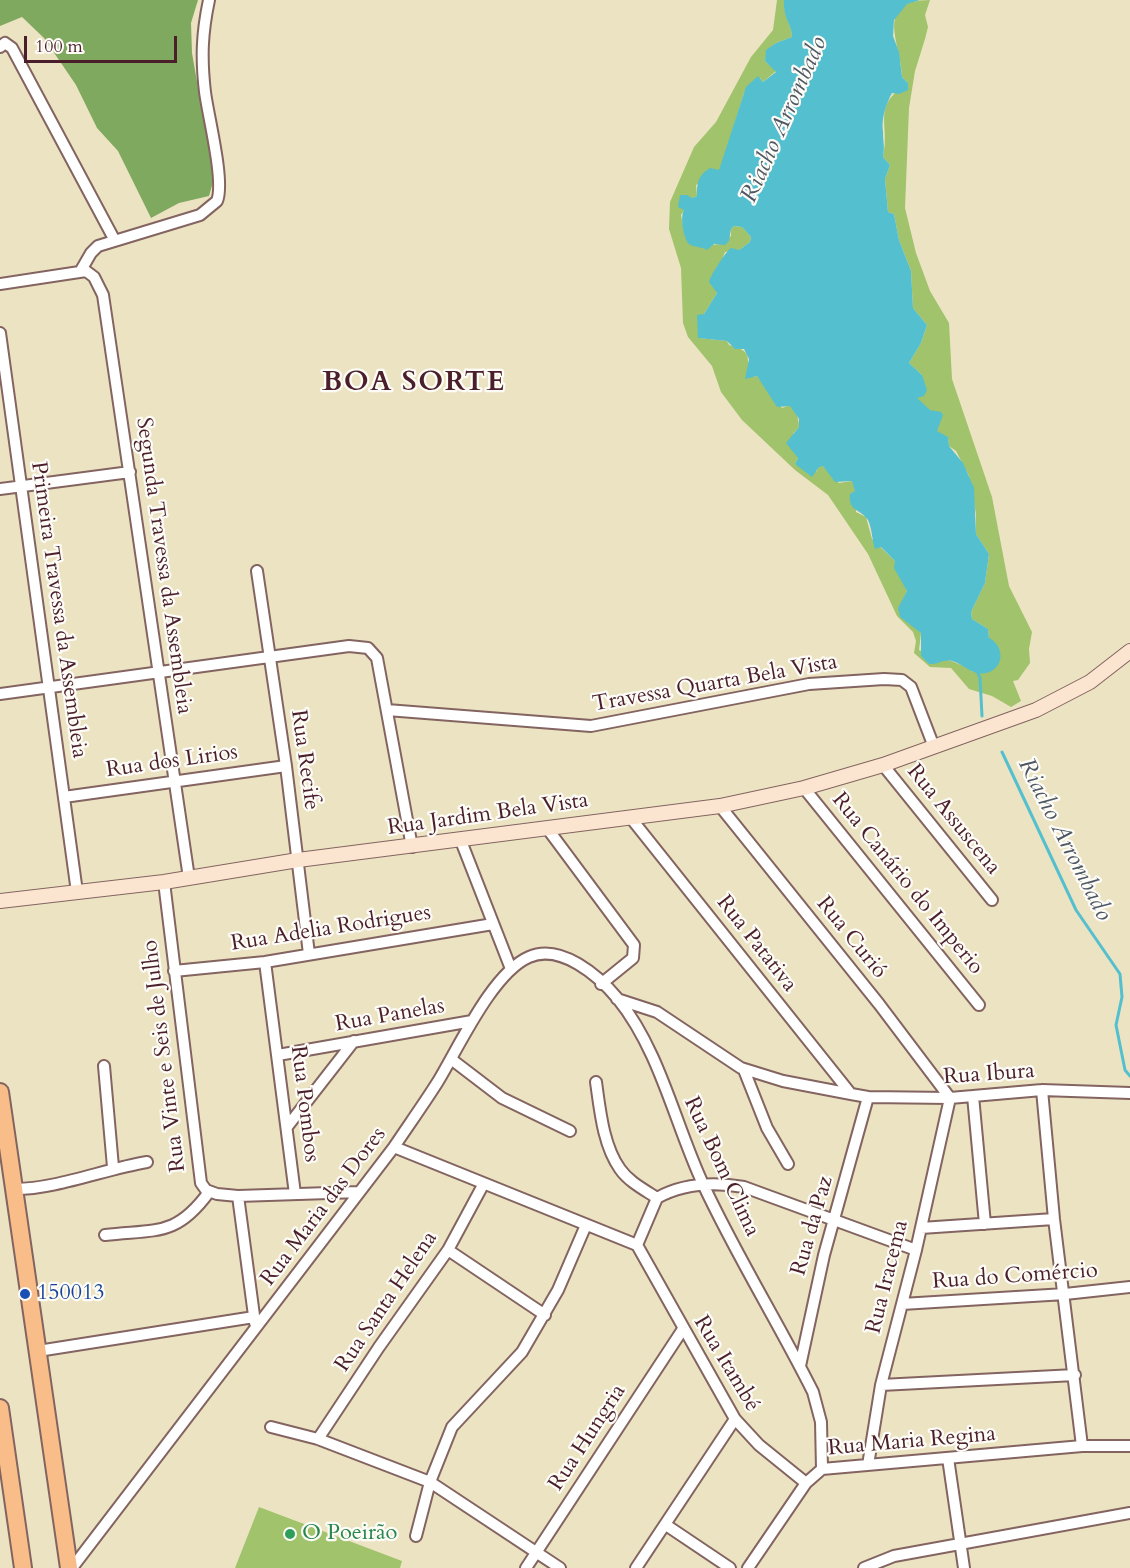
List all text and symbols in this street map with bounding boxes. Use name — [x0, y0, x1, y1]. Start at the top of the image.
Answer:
scale bar — [27, 24, 180, 62]
water label: Riacho Arrombado — [736, 33, 834, 207]
text: 100 m — [35, 34, 83, 59]
district label: BOA SORTE — [322, 367, 506, 401]
street label: Segunda Travessa da Assembleia — [129, 416, 197, 716]
street label: Primeira Travessa da Assembleia — [24, 460, 92, 760]
street label: Travessa Quarta Bela Vista — [591, 649, 839, 719]
street label: Rua Recife — [284, 708, 324, 812]
street label: Rua dos Lirios — [105, 740, 239, 784]
water label: Riacho Arrombado — [1011, 754, 1117, 926]
street label: Rua Assuscena — [900, 759, 1006, 881]
street label: Rua Jardim Bela Vista — [386, 788, 590, 842]
street label: Rua Canário do Imperio — [825, 788, 989, 980]
street label: Rua Patativa — [710, 890, 802, 998]
street label: Rua Curió — [810, 892, 892, 984]
street label: Rua Adelia Rodrigues — [229, 900, 433, 958]
street label: Rua Vinte e Seis de Julho — [138, 939, 192, 1173]
street label: Rua Panelas — [333, 993, 447, 1039]
street label: Rua Pombos — [284, 1044, 324, 1164]
street label: Rua Ibura — [942, 1059, 1036, 1091]
street label: Rua Bom Clima — [677, 1093, 765, 1241]
street label: Rua Maria das Dores — [256, 1122, 392, 1292]
street label: Rua da Paz — [786, 1173, 840, 1279]
street label: Rua Iracema — [861, 1218, 915, 1336]
street label: Rua Santa Helena — [330, 1227, 444, 1377]
street label: Rua do Comércio — [931, 1258, 1099, 1296]
place label: 150013 — [37, 1281, 105, 1307]
marker: 150013 — [18, 1287, 32, 1301]
street label: Rua Itambé — [687, 1311, 765, 1417]
street label: Rua Hungria — [544, 1380, 632, 1496]
street label: Rua Maria Regina — [827, 1422, 997, 1462]
place label: O Poeirão — [302, 1521, 397, 1547]
marker: O Poeirão — [283, 1527, 297, 1541]

